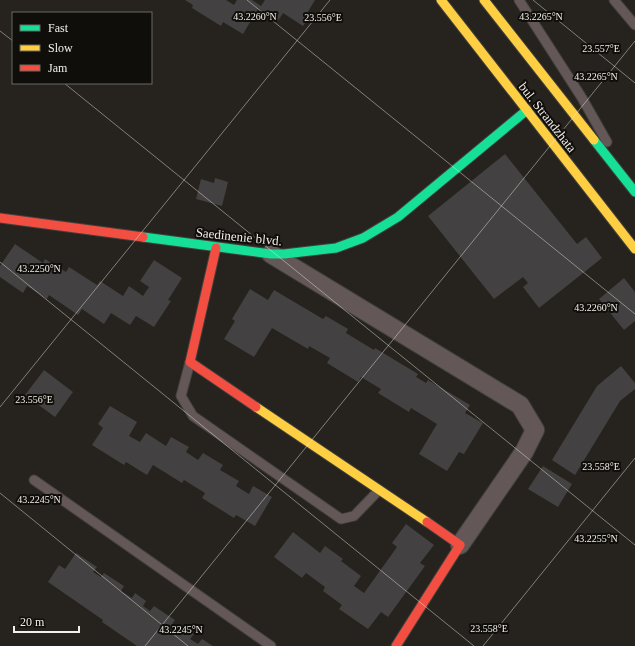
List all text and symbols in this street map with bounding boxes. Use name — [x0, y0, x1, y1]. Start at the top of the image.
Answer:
text: 43.2260°N — [233, 11, 277, 22]
text: 43.2265°N — [519, 11, 563, 22]
legend — [12, 12, 152, 84]
text: 23.556°E — [304, 12, 342, 23]
text: Fast — [48, 21, 69, 35]
text: Slow — [48, 41, 73, 55]
text: 23.557°E — [582, 43, 620, 54]
text: Jam — [48, 61, 68, 75]
text: 43.2265°N — [574, 71, 618, 82]
street label: bul. Strandzhata — [516, 79, 580, 155]
street label: Saedinenie blvd. — [195, 225, 283, 248]
text: 43.2250°N — [17, 263, 61, 274]
text: 43.2260°N — [574, 302, 618, 313]
text: 23.556°E — [15, 394, 53, 405]
text: 23.558°E — [582, 461, 620, 472]
text: 43.2245°N — [17, 494, 61, 505]
text: 43.2255°N — [574, 533, 618, 544]
scale bar — [14, 608, 79, 634]
text: 20 m — [20, 615, 45, 629]
text: 23.558°E — [470, 623, 508, 634]
text: 43.2245°N — [159, 624, 203, 635]

